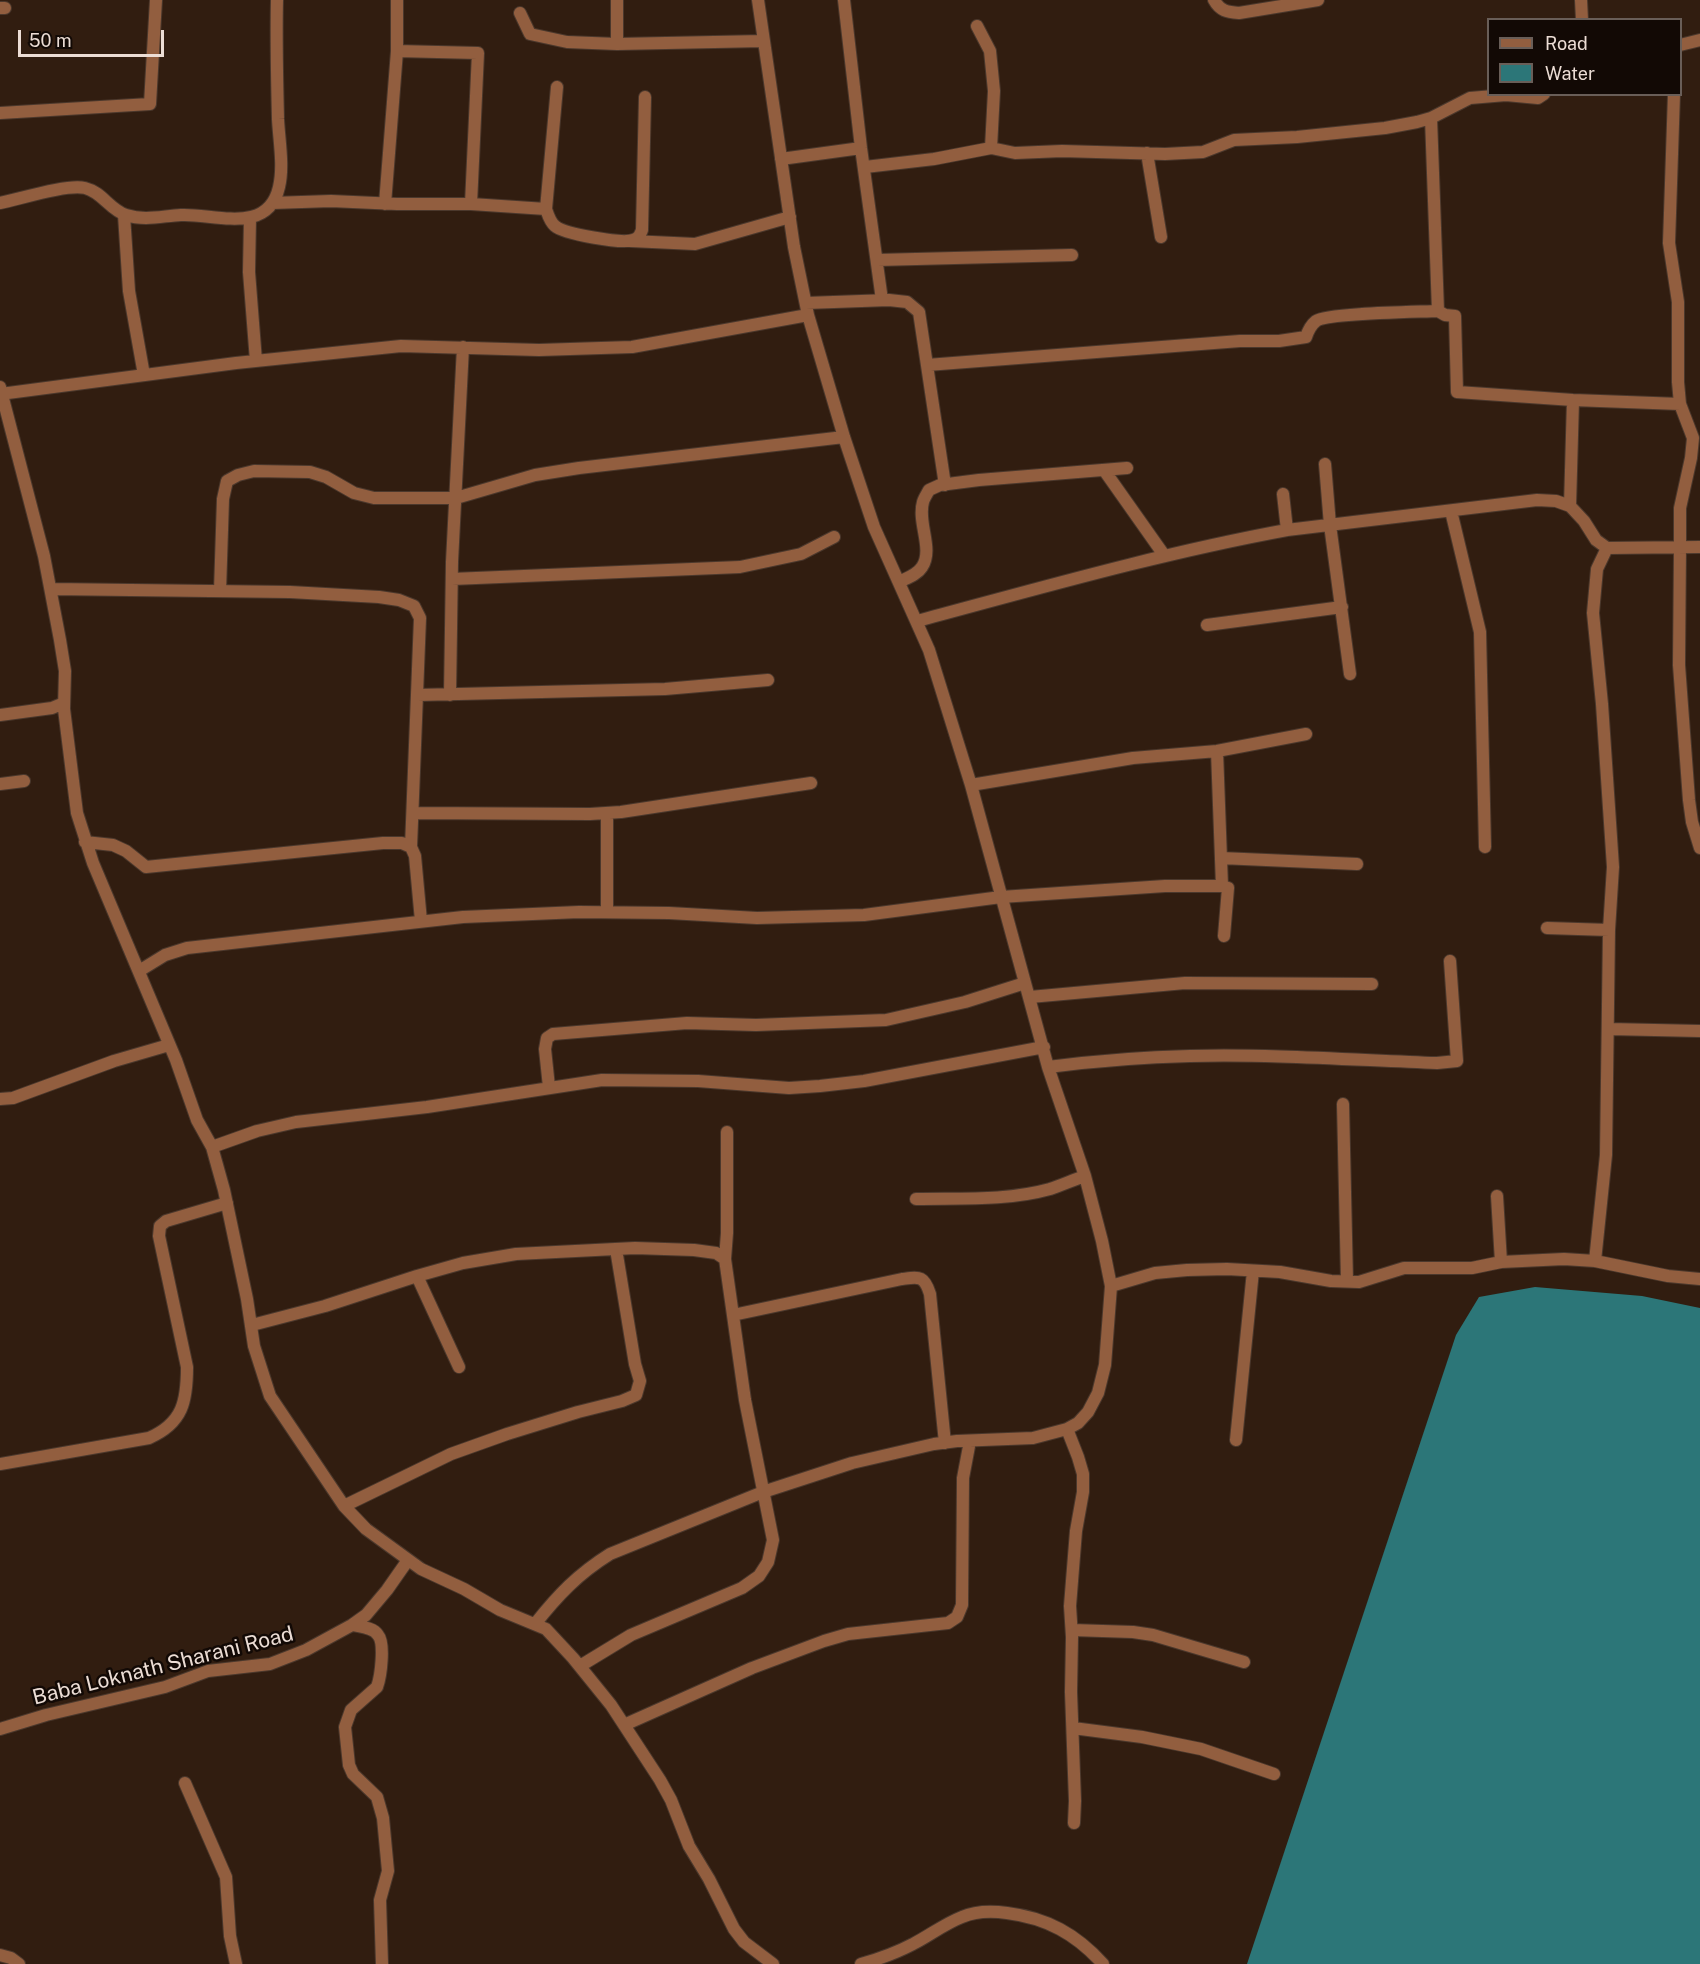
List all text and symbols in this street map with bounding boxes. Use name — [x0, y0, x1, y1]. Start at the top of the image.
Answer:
scale bar — [21, 18, 166, 56]
legend — [1487, 18, 1682, 96]
text: 50 m — [29, 30, 72, 51]
text: Road — [1545, 33, 1588, 54]
text: Water — [1545, 63, 1595, 84]
street label: Baba Loknath Sharani Road — [30, 1621, 296, 1711]

